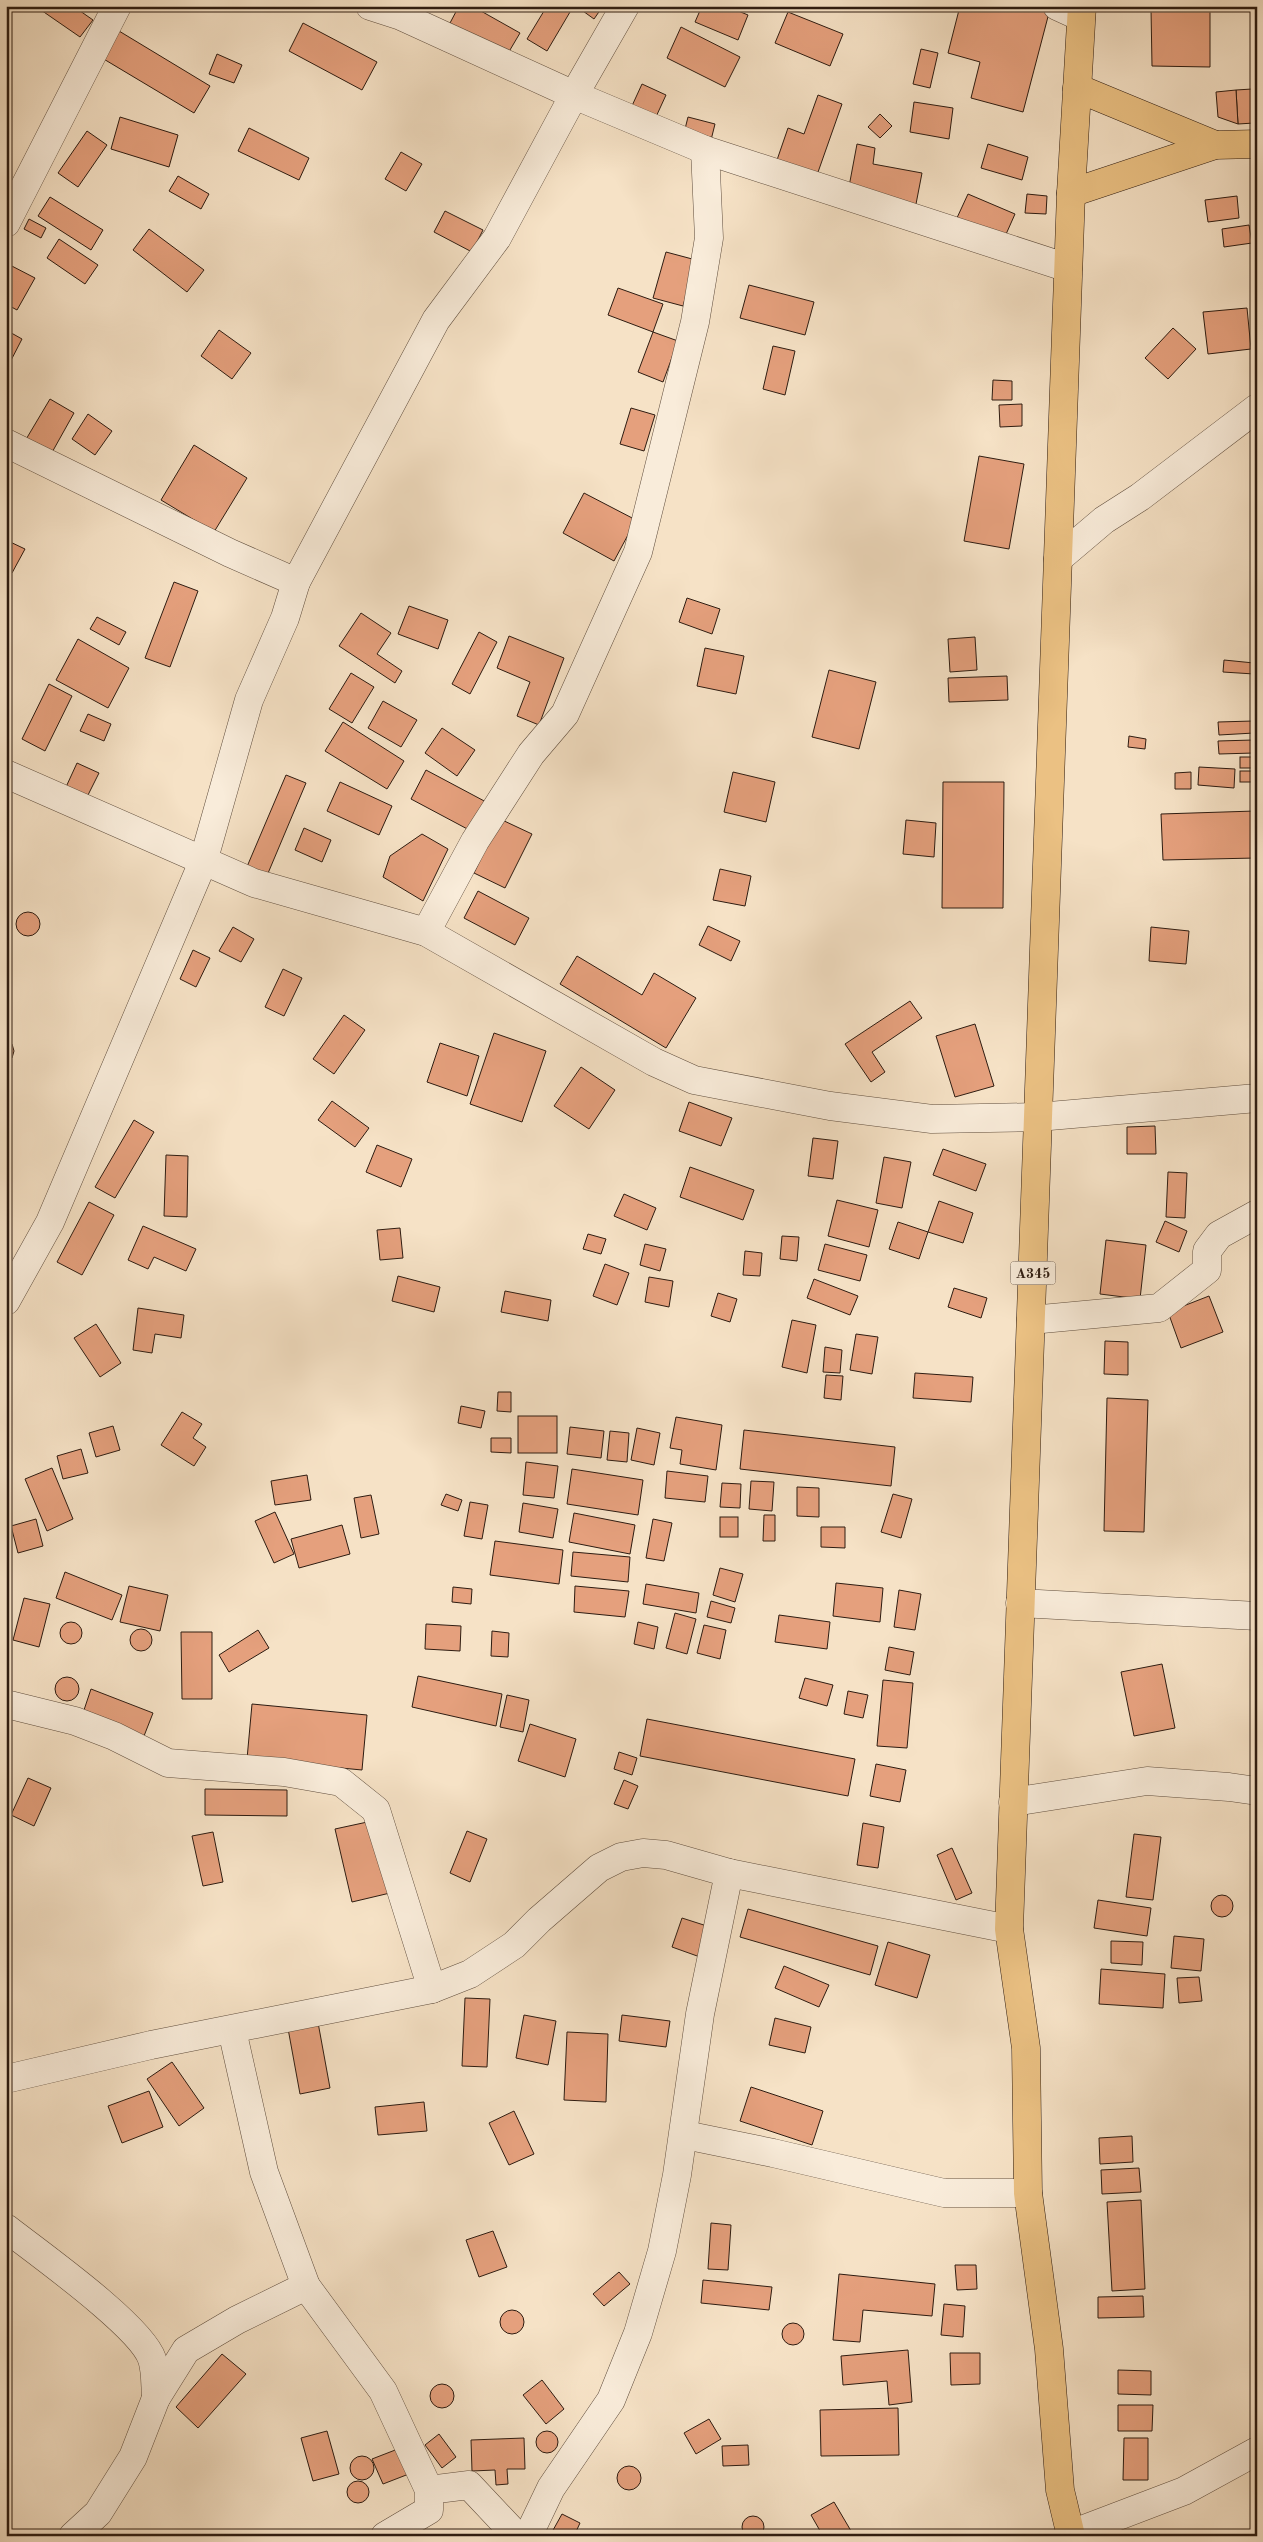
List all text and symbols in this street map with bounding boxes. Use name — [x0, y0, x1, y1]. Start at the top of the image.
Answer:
road number: A345 — [1010, 1262, 1056, 1284]

